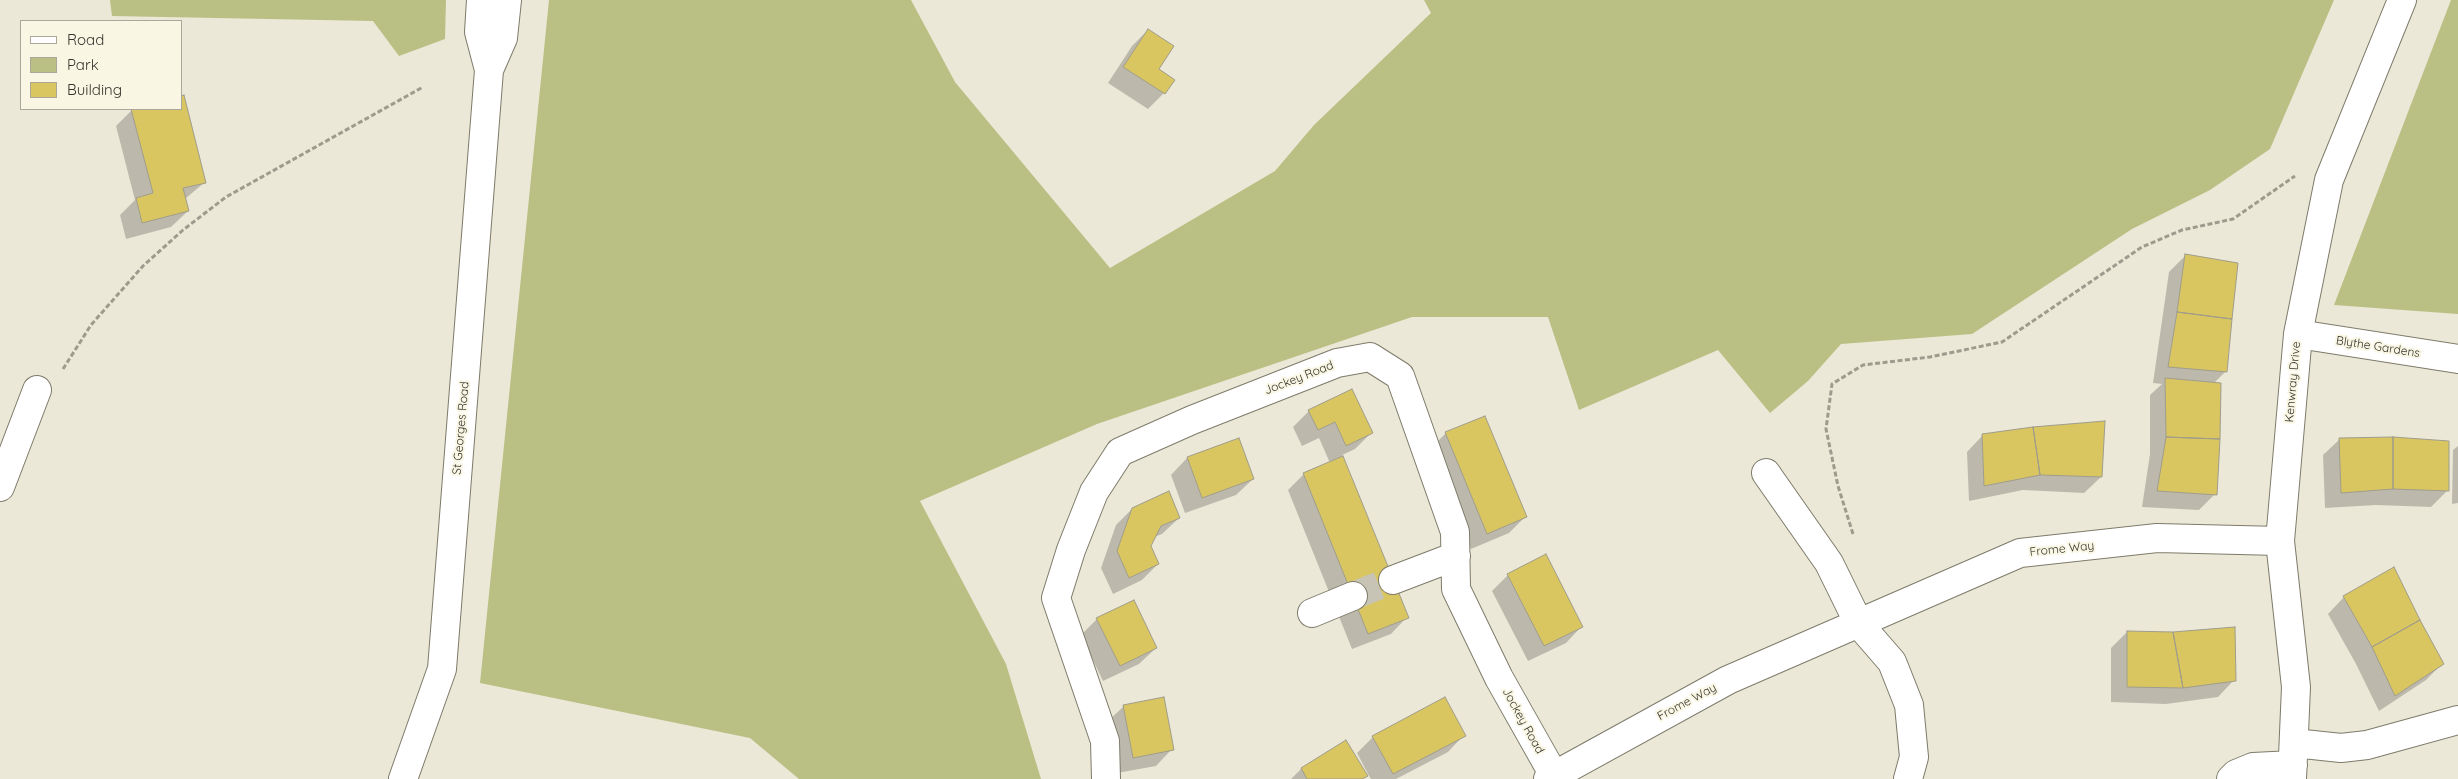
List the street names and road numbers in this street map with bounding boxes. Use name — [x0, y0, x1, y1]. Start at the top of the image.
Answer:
street label: Blythe Gardens — [2335, 333, 2421, 361]
street label: Kenwray Drive — [2282, 341, 2304, 423]
street label: Jockey Road — [1262, 358, 1336, 398]
street label: St Georges Road — [450, 381, 472, 475]
street label: Frome Way — [2029, 538, 2095, 560]
street label: Frome Way — [1655, 680, 1719, 724]
street label: Jockey Road — [1499, 686, 1547, 756]

